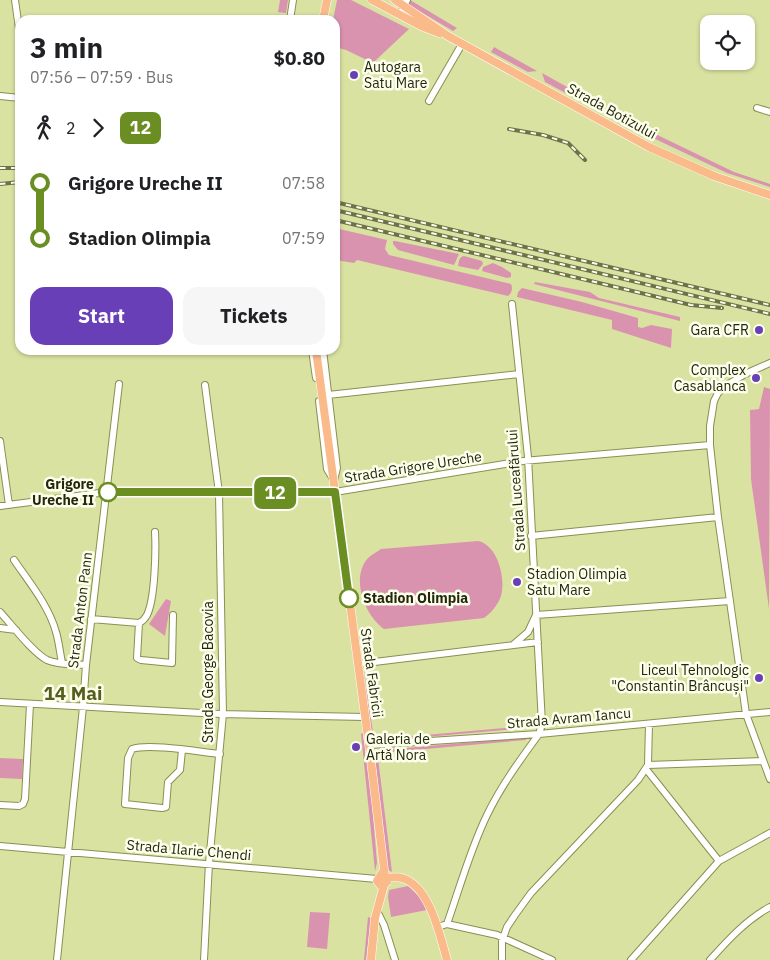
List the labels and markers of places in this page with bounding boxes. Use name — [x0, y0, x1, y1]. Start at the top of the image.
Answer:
place label: Autogara Satu Mare — [364, 58, 428, 92]
marker: Autogara Satu Mare — [348, 69, 360, 81]
place label: Gara CFR — [690, 321, 749, 339]
marker: Gara CFR — [753, 324, 765, 336]
place label: Complex Casablanca — [674, 361, 747, 395]
marker: Complex Casablanca — [750, 372, 762, 384]
place label: Grigore Ureche II — [32, 475, 94, 509]
marker: Grigore Ureche II — [98, 482, 118, 502]
place label: Stadion Olimpia Satu Mare — [527, 565, 627, 599]
marker: Stadion Olimpia Satu Mare — [511, 576, 523, 588]
marker: Stadion Olimpia — [339, 588, 359, 608]
place label: Stadion Olimpia — [363, 589, 468, 607]
place label: Liceul Tehnologic "Constantin Brâncuși" — [611, 661, 749, 695]
marker: Liceul Tehnologic "Constantin Brâncuși" — [753, 672, 765, 684]
place label: Galeria de Artă Nora — [366, 730, 430, 764]
marker: Galeria de Artă Nora — [350, 741, 362, 753]

